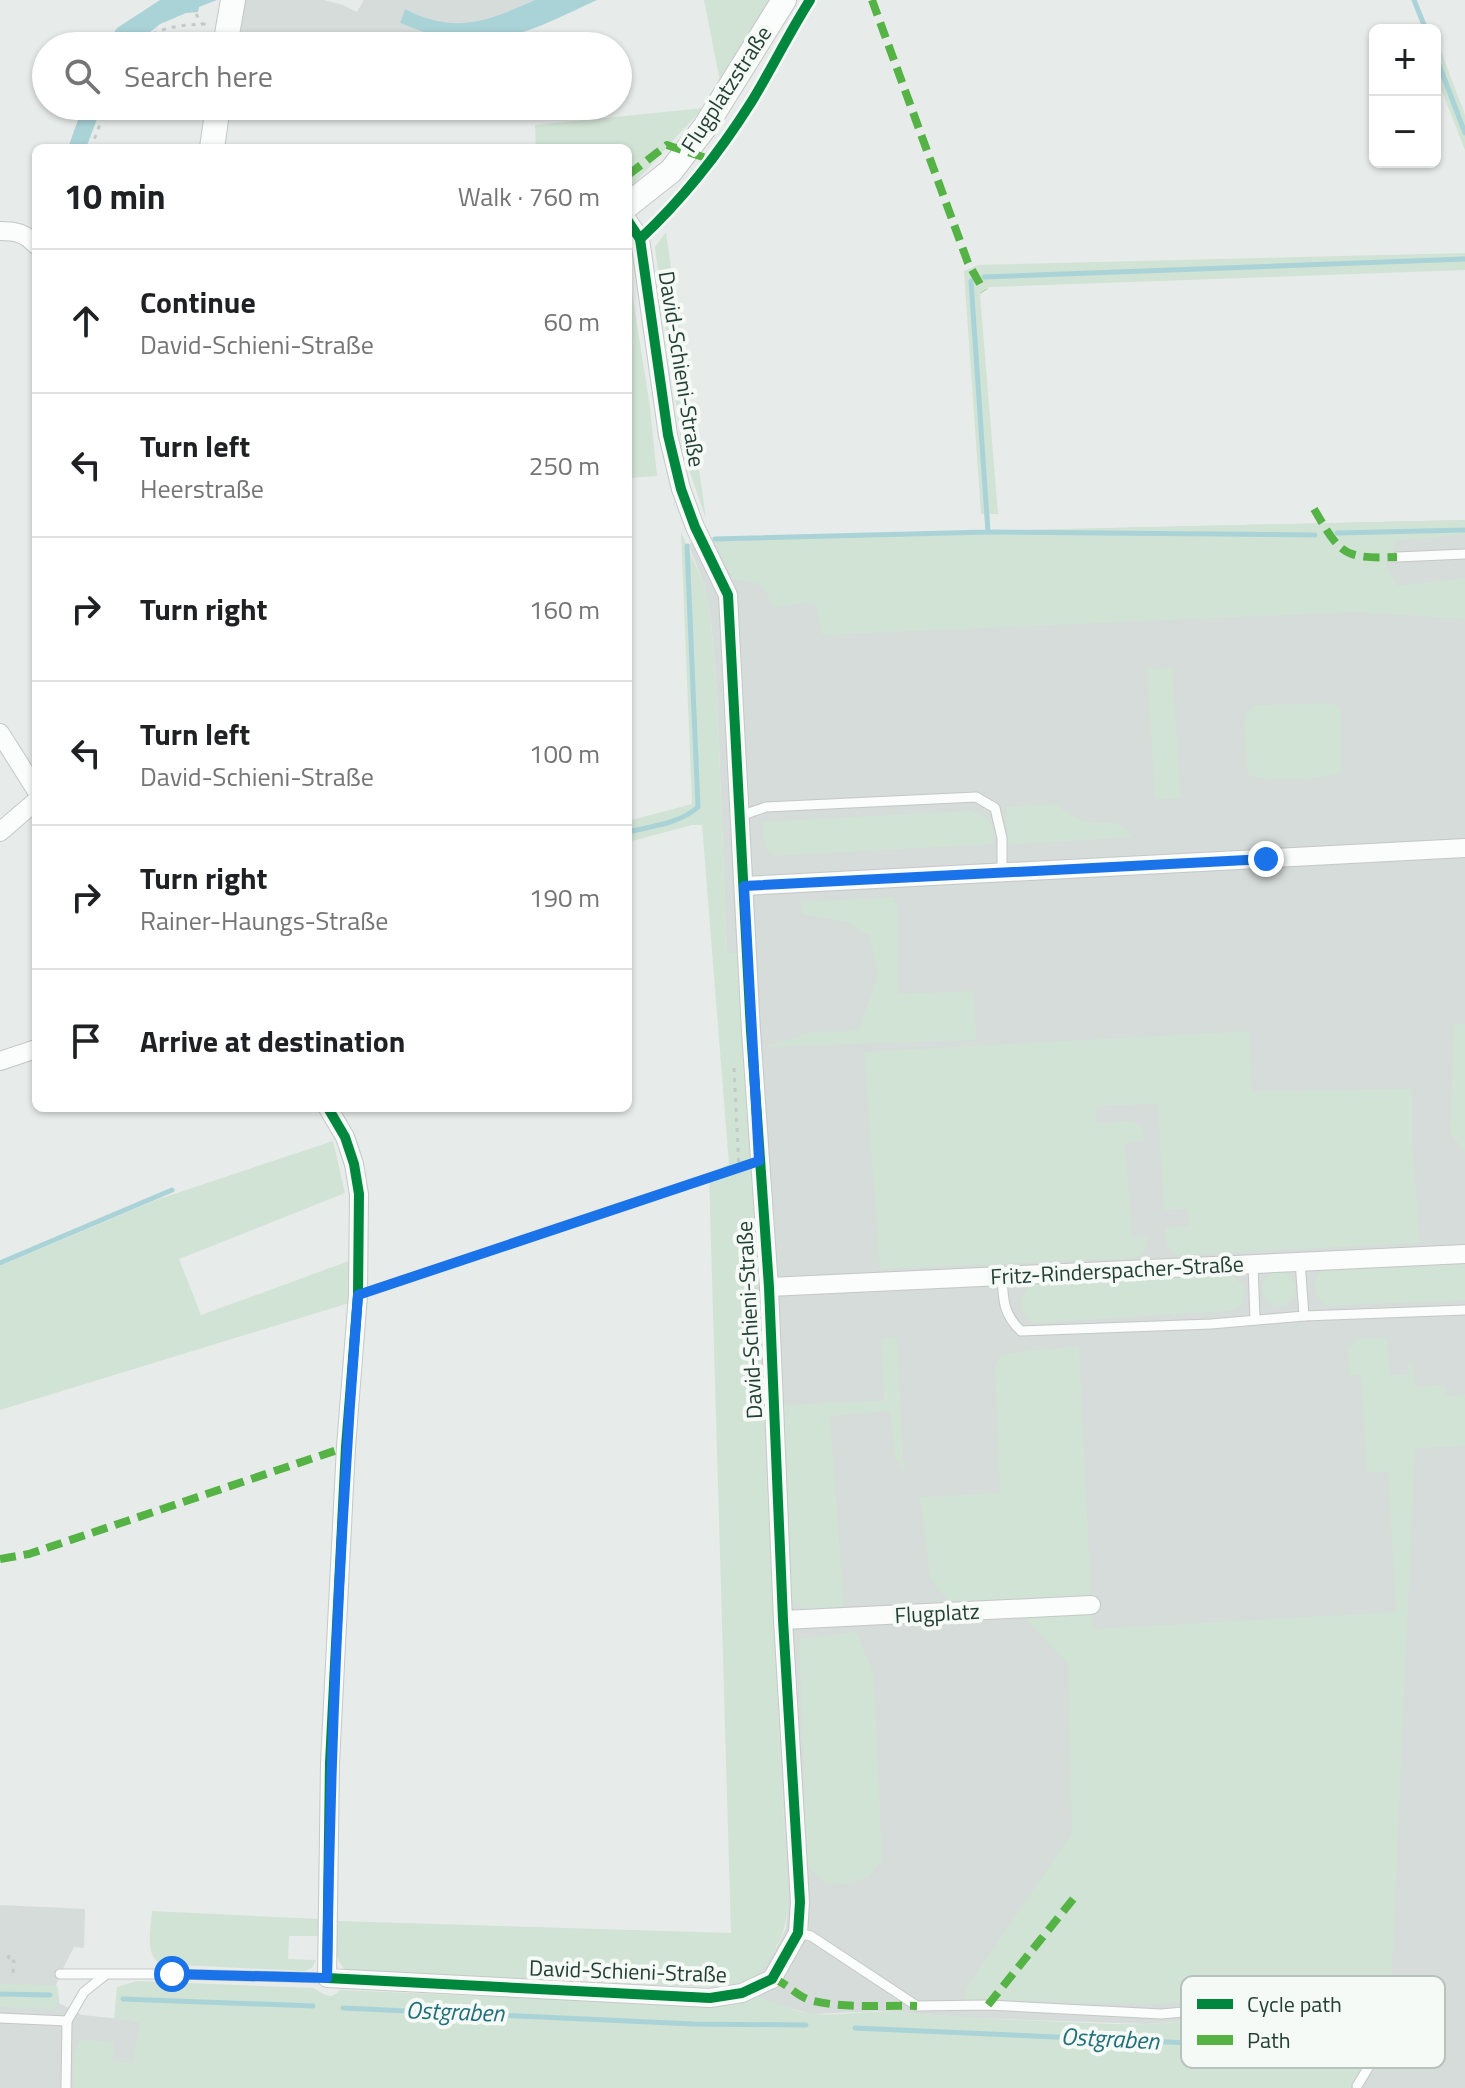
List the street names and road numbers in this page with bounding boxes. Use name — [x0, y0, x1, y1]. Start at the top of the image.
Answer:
street label: Flugplatzstraße — [672, 19, 780, 159]
street label: David-Schieni-Straße — [650, 269, 714, 469]
street label: David-Schieni-Straße — [727, 1220, 771, 1420]
street label: Fritz-Rinderspacher-Straße — [989, 1246, 1245, 1294]
street label: Flugplatz — [894, 1594, 980, 1632]
street label: David-Schieni-Straße — [528, 1951, 728, 1991]

